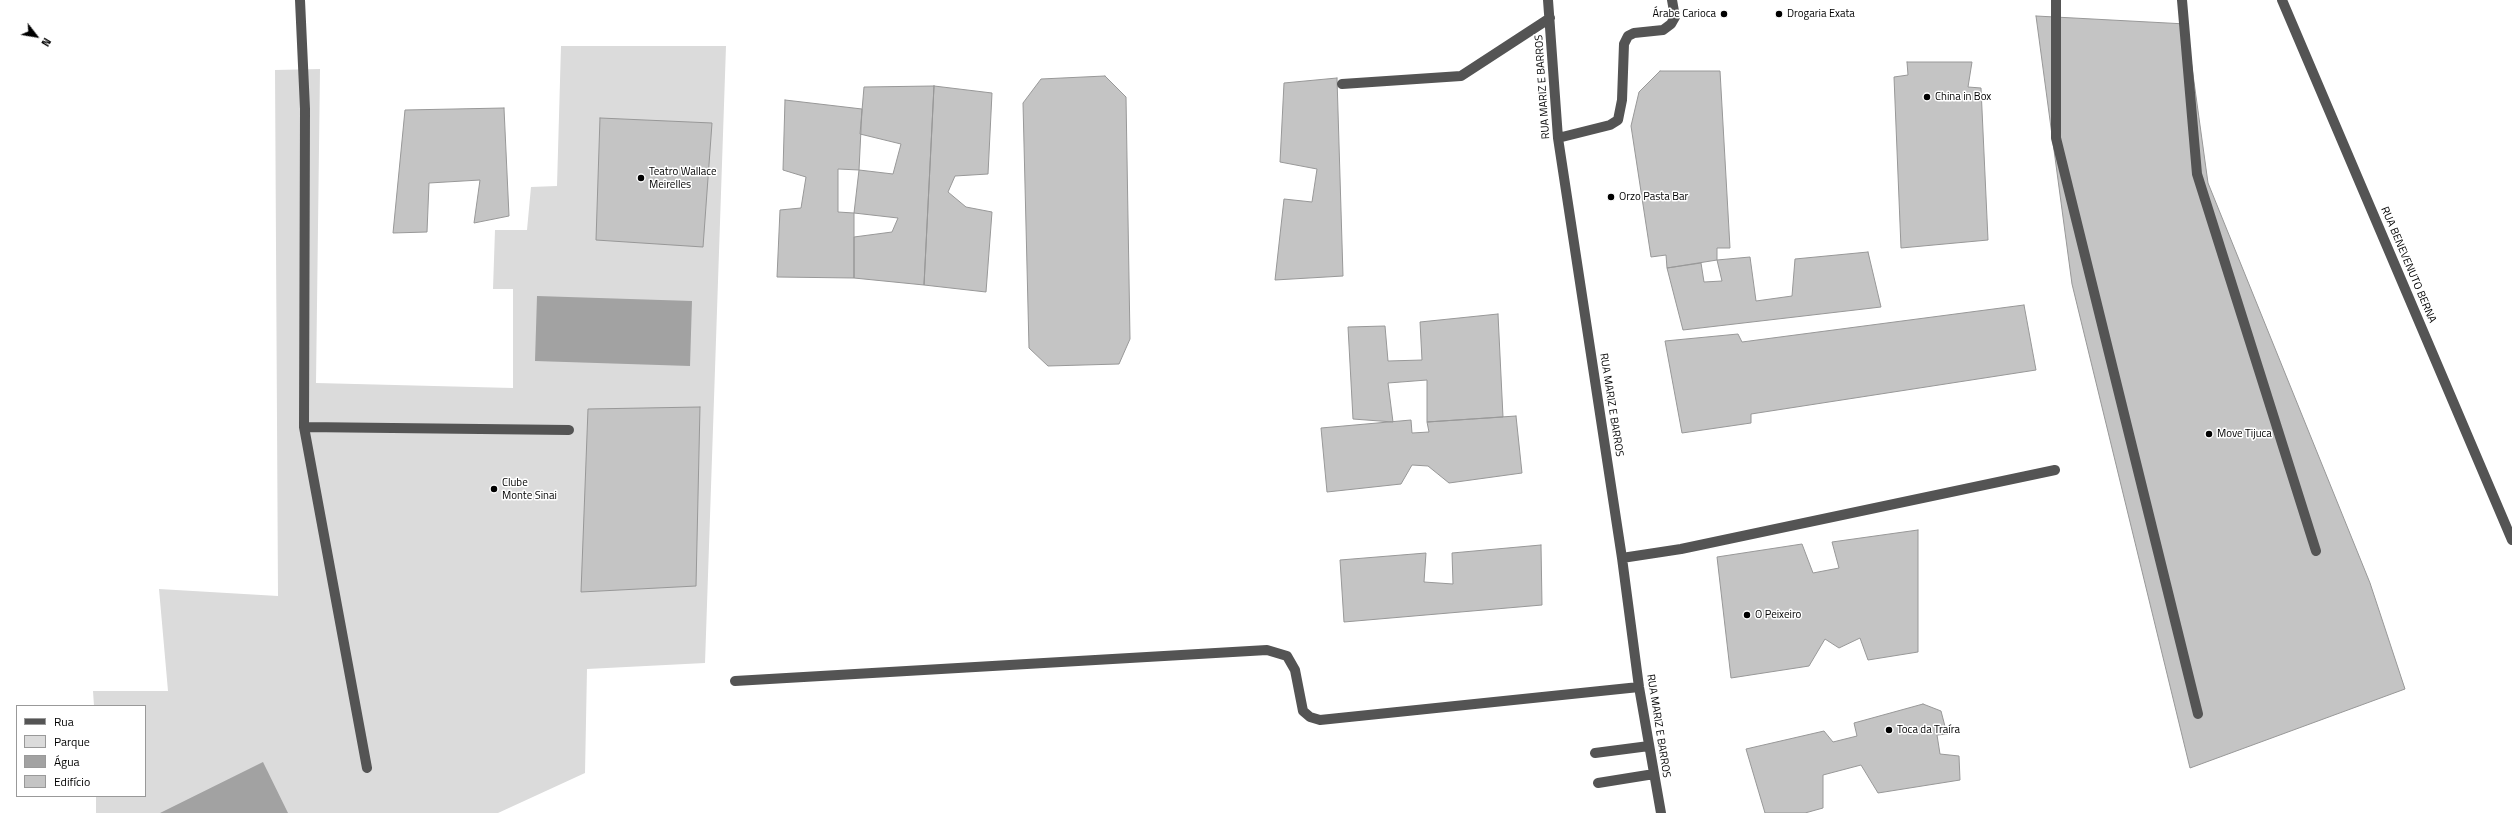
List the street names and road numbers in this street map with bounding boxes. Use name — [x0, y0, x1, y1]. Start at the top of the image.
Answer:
street label: RUA MARIZ E BARROS — [1533, 34, 1553, 140]
street label: RUA BENEVENUTO BERNA — [2378, 205, 2438, 325]
street label: RUA MARIZ E BARROS — [1596, 352, 1626, 458]
street label: RUA MARIZ E BARROS — [1643, 673, 1673, 779]

